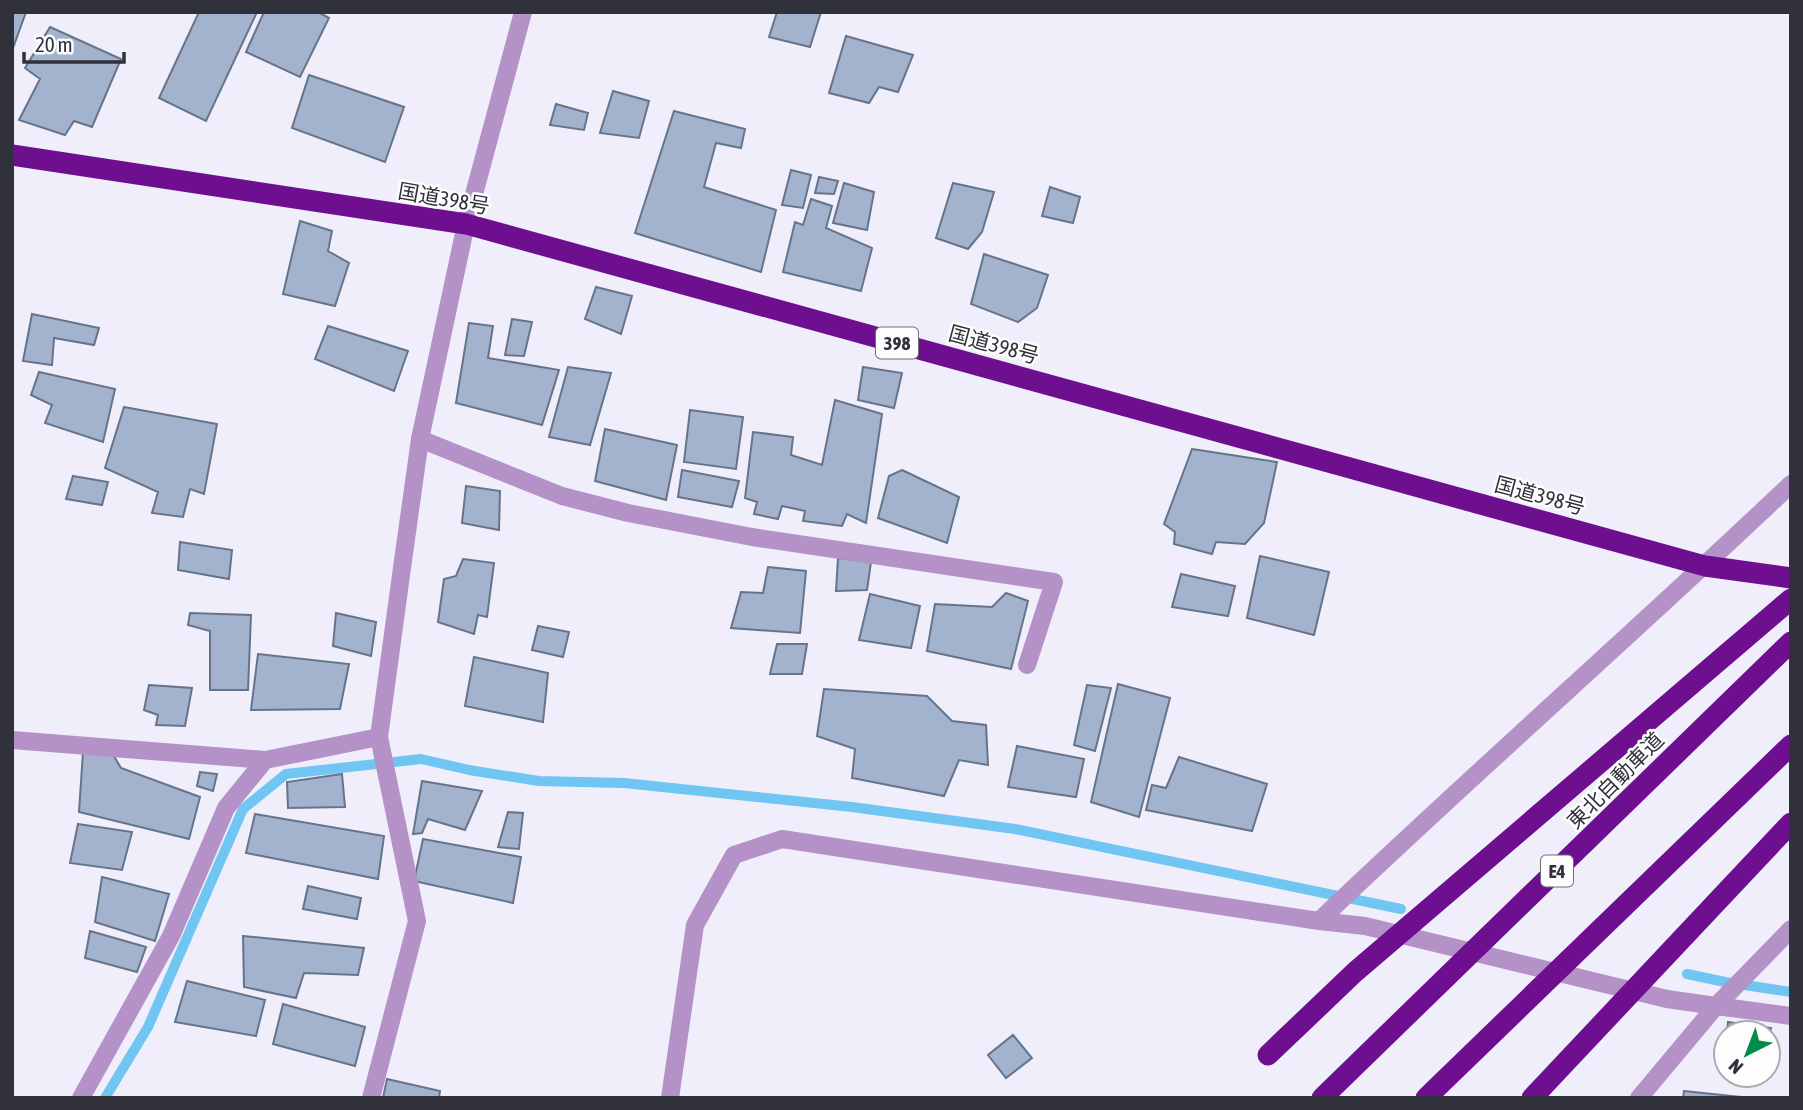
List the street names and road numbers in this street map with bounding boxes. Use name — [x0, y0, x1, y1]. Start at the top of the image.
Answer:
street label: 国道398号 — [396, 178, 492, 218]
street label: 国道398号 — [946, 320, 1042, 368]
road number: 398 — [876, 328, 918, 358]
street label: 国道398号 — [1492, 471, 1588, 519]
street label: 東北自動車道 — [1562, 727, 1668, 833]
road number: E4 — [1541, 856, 1573, 886]

